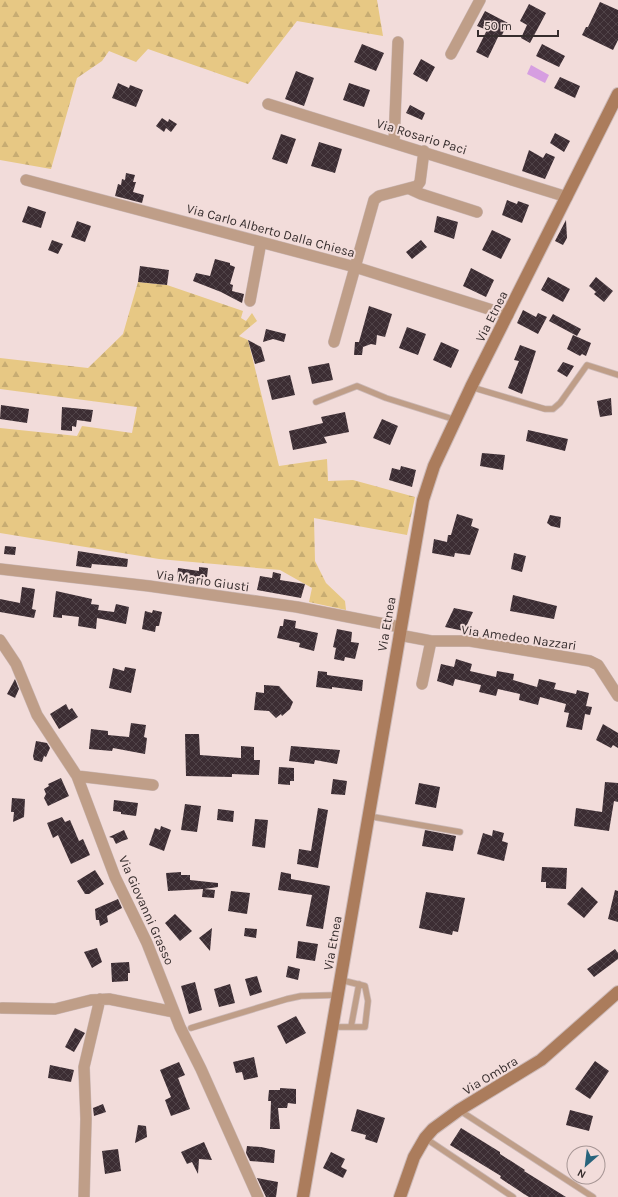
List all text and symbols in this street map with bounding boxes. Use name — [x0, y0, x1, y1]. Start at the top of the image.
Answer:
scale bar — [478, 12, 558, 38]
text: 50 m — [484, 19, 512, 33]
street label: Via Rosario Paci — [375, 116, 469, 157]
street label: Via Carlo Alberto Dalla Chiesa — [185, 201, 357, 260]
street label: Via Etnea — [472, 288, 511, 344]
street label: Via Mario Giusti — [155, 567, 251, 594]
street label: Via Etnea — [374, 596, 399, 653]
street label: Via Amedeo Nazzari — [460, 622, 578, 653]
street label: Via Giovanni Grasso — [116, 853, 177, 967]
street label: Via Etnea — [320, 915, 345, 972]
street label: Via Ombra — [460, 1053, 520, 1098]
north arrow — [566, 1145, 606, 1185]
text: N — [575, 1166, 588, 1181]

